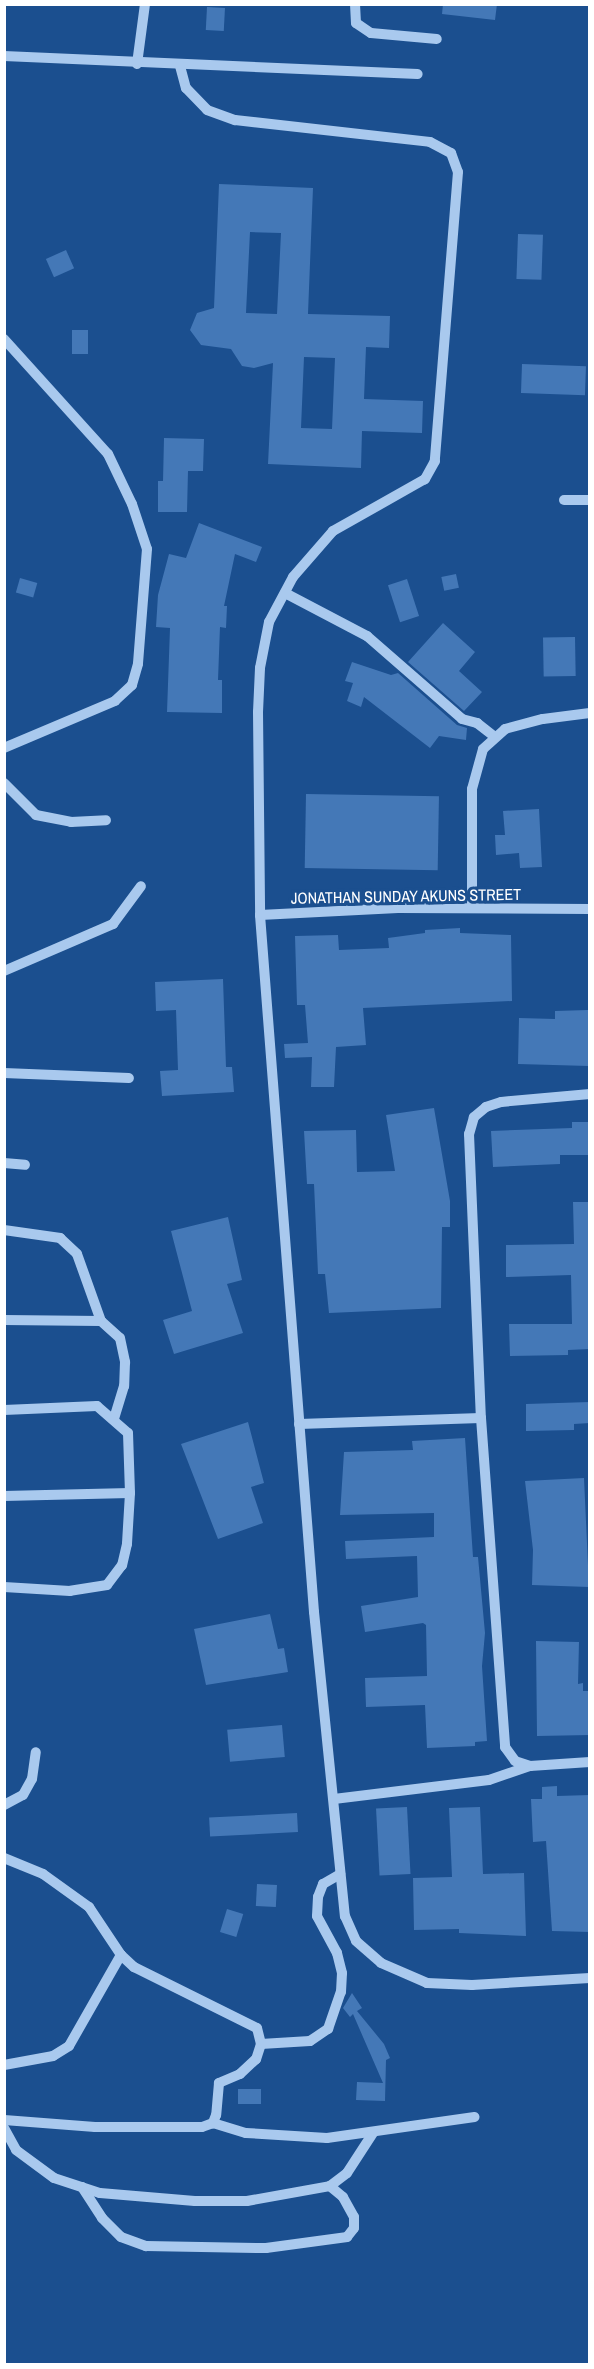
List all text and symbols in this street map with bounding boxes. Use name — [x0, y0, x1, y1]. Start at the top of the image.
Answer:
street label: JONATHAN SUNDAY AKUNS STREET — [290, 884, 522, 908]

